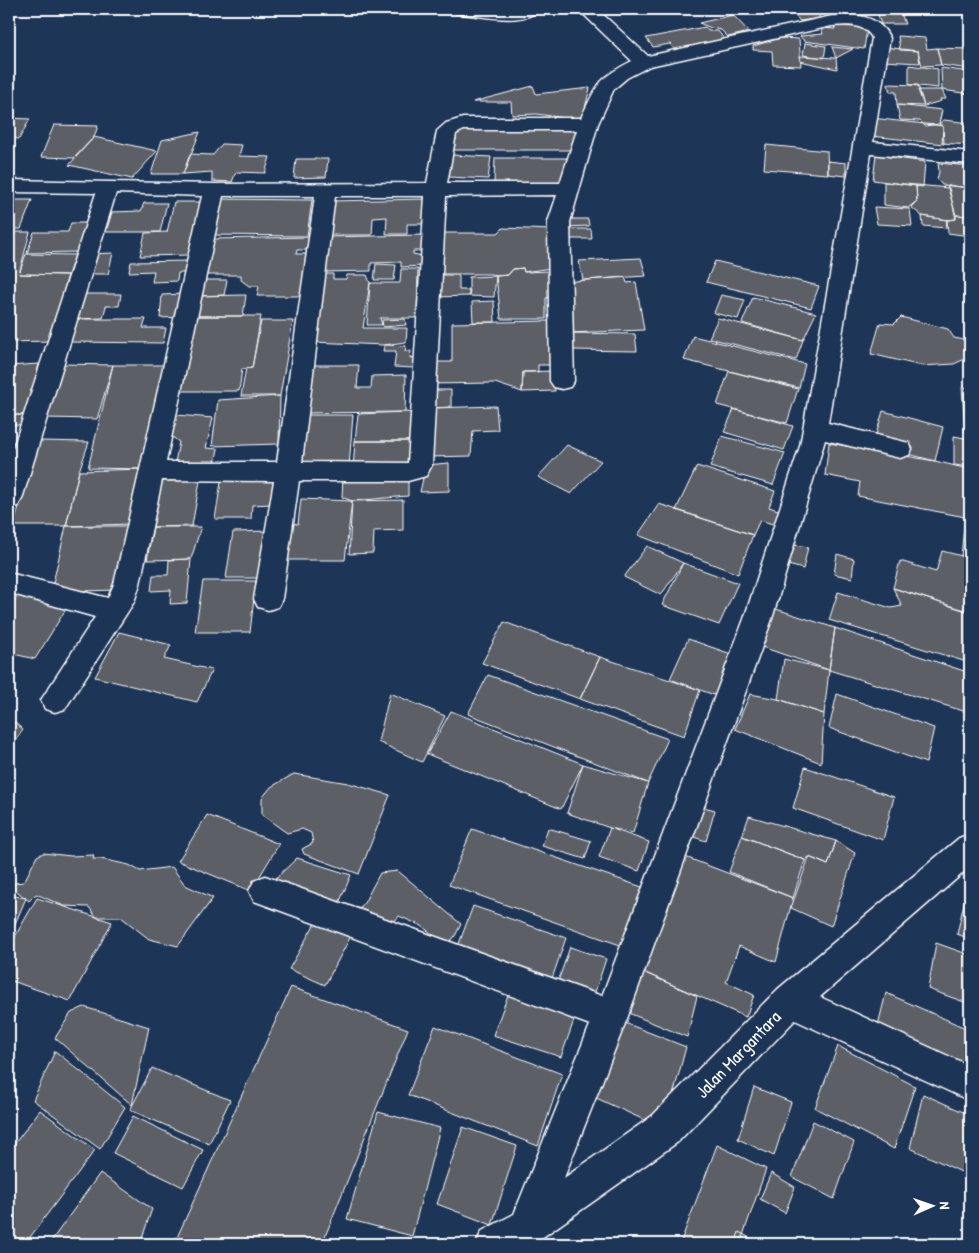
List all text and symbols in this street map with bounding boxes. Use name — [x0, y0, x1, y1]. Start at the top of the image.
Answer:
street label: Jalan Margantara — [690, 1005, 786, 1103]
north arrow — [906, 1180, 956, 1230]
text: N — [936, 1201, 955, 1210]

